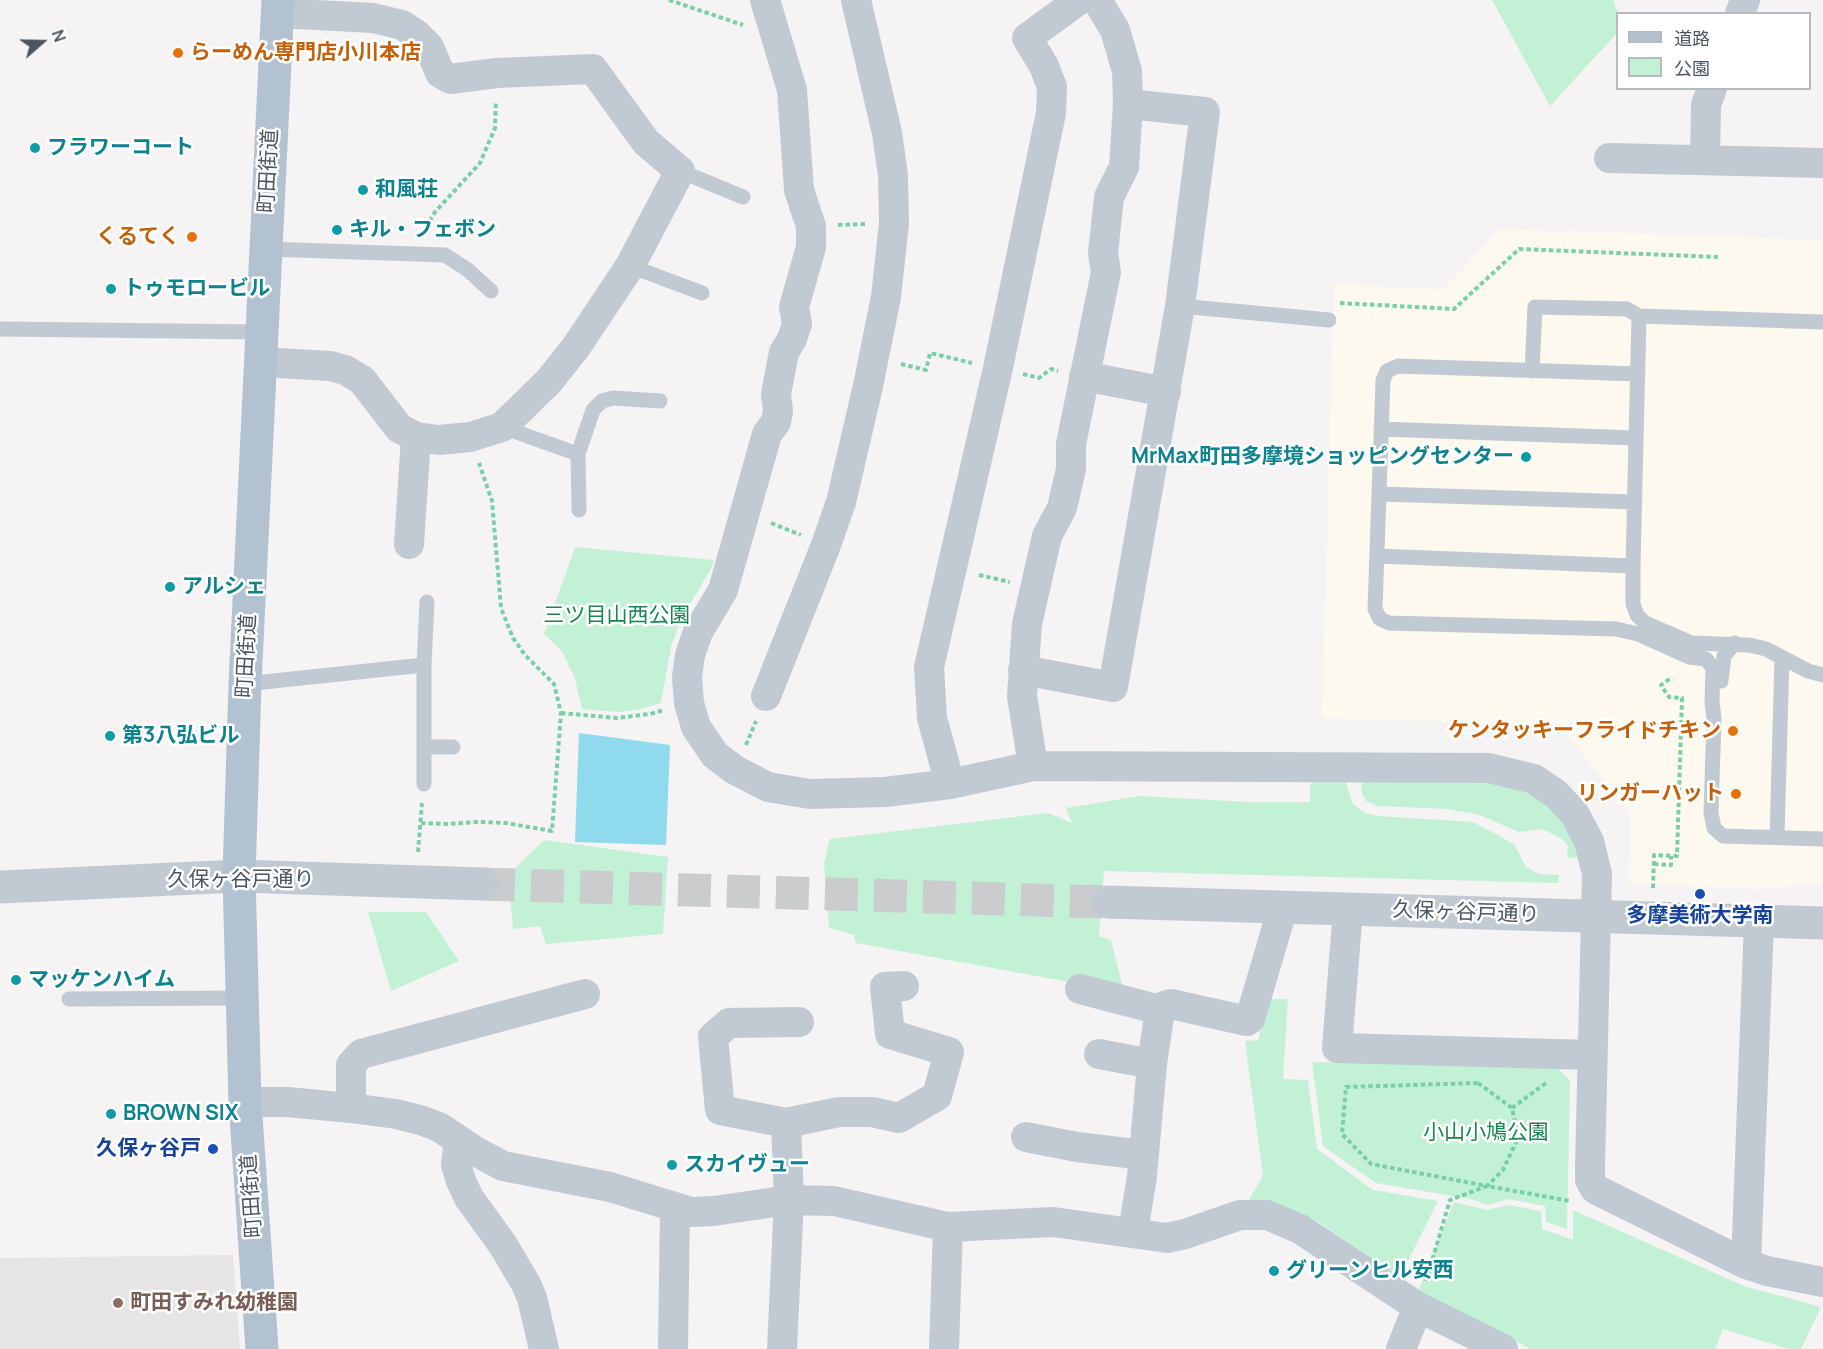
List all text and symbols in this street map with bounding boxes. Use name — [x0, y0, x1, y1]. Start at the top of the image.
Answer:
north arrow — [12, 12, 72, 72]
legend — [1616, 12, 1811, 90]
text: 道路 — [1674, 26, 1710, 50]
text: N — [47, 27, 71, 45]
place label: らーめん専門店小川本店 — [190, 40, 421, 66]
marker: らーめん専門店小川本店 — [171, 46, 185, 60]
text: 公園 — [1674, 56, 1710, 80]
street label: 町田街道 — [254, 128, 284, 214]
place label: フラワーコート — [47, 135, 194, 161]
marker: フラワーコート — [28, 141, 42, 155]
place label: 和風荘 — [375, 177, 438, 203]
marker: 和風荘 — [356, 183, 370, 197]
place label: キル・フェボン — [349, 217, 496, 243]
marker: キル・フェボン — [330, 223, 344, 237]
place label: くるてく — [96, 224, 180, 250]
marker: くるてく — [185, 230, 199, 244]
place label: トゥモロービル — [123, 276, 270, 302]
marker: トゥモロービル — [104, 282, 118, 296]
place label: MrMax町田多摩境ショッピングセンター — [1131, 444, 1514, 470]
marker: MrMax町田多摩境ショッピングセンター — [1519, 450, 1533, 464]
place label: アルシェ — [182, 574, 266, 600]
marker: アルシェ — [163, 580, 177, 594]
park label: 三ツ目山西公園 — [544, 603, 690, 629]
street label: 町田街道 — [232, 613, 262, 699]
place label: ケンタッキーフライドチキン — [1448, 718, 1721, 744]
place label: 第3八弘ビル — [122, 723, 239, 749]
marker: ケンタッキーフライドチキン — [1726, 724, 1740, 738]
marker: 第3八弘ビル — [103, 729, 117, 743]
place label: リンガーハット — [1577, 781, 1724, 807]
marker: リンガーハット — [1729, 787, 1743, 801]
street label: 久保ヶ谷戸通り — [168, 867, 314, 893]
marker: 多摩美術大学南 — [1693, 887, 1707, 901]
street label: 久保ヶ谷戸通り — [1392, 898, 1540, 928]
place label: 多摩美術大学南 — [1627, 903, 1773, 929]
place label: マッケンハイム — [28, 967, 175, 993]
marker: マッケンハイム — [9, 973, 23, 987]
place label: BROWN SIX — [123, 1101, 238, 1127]
marker: BROWN SIX — [104, 1107, 118, 1121]
park label: 小山小鳩公園 — [1423, 1120, 1549, 1146]
place label: 久保ヶ谷戸 — [96, 1136, 201, 1162]
marker: 久保ヶ谷戸 — [206, 1142, 220, 1156]
place label: スカイヴュー — [684, 1152, 810, 1178]
street label: 町田街道 — [237, 1153, 267, 1239]
marker: スカイヴュー — [665, 1158, 679, 1172]
place label: グリーンヒル安西 — [1286, 1258, 1454, 1284]
marker: グリーンヒル安西 — [1267, 1264, 1281, 1278]
place label: 町田すみれ幼稚園 — [130, 1290, 298, 1316]
marker: 町田すみれ幼稚園 — [111, 1296, 125, 1310]

